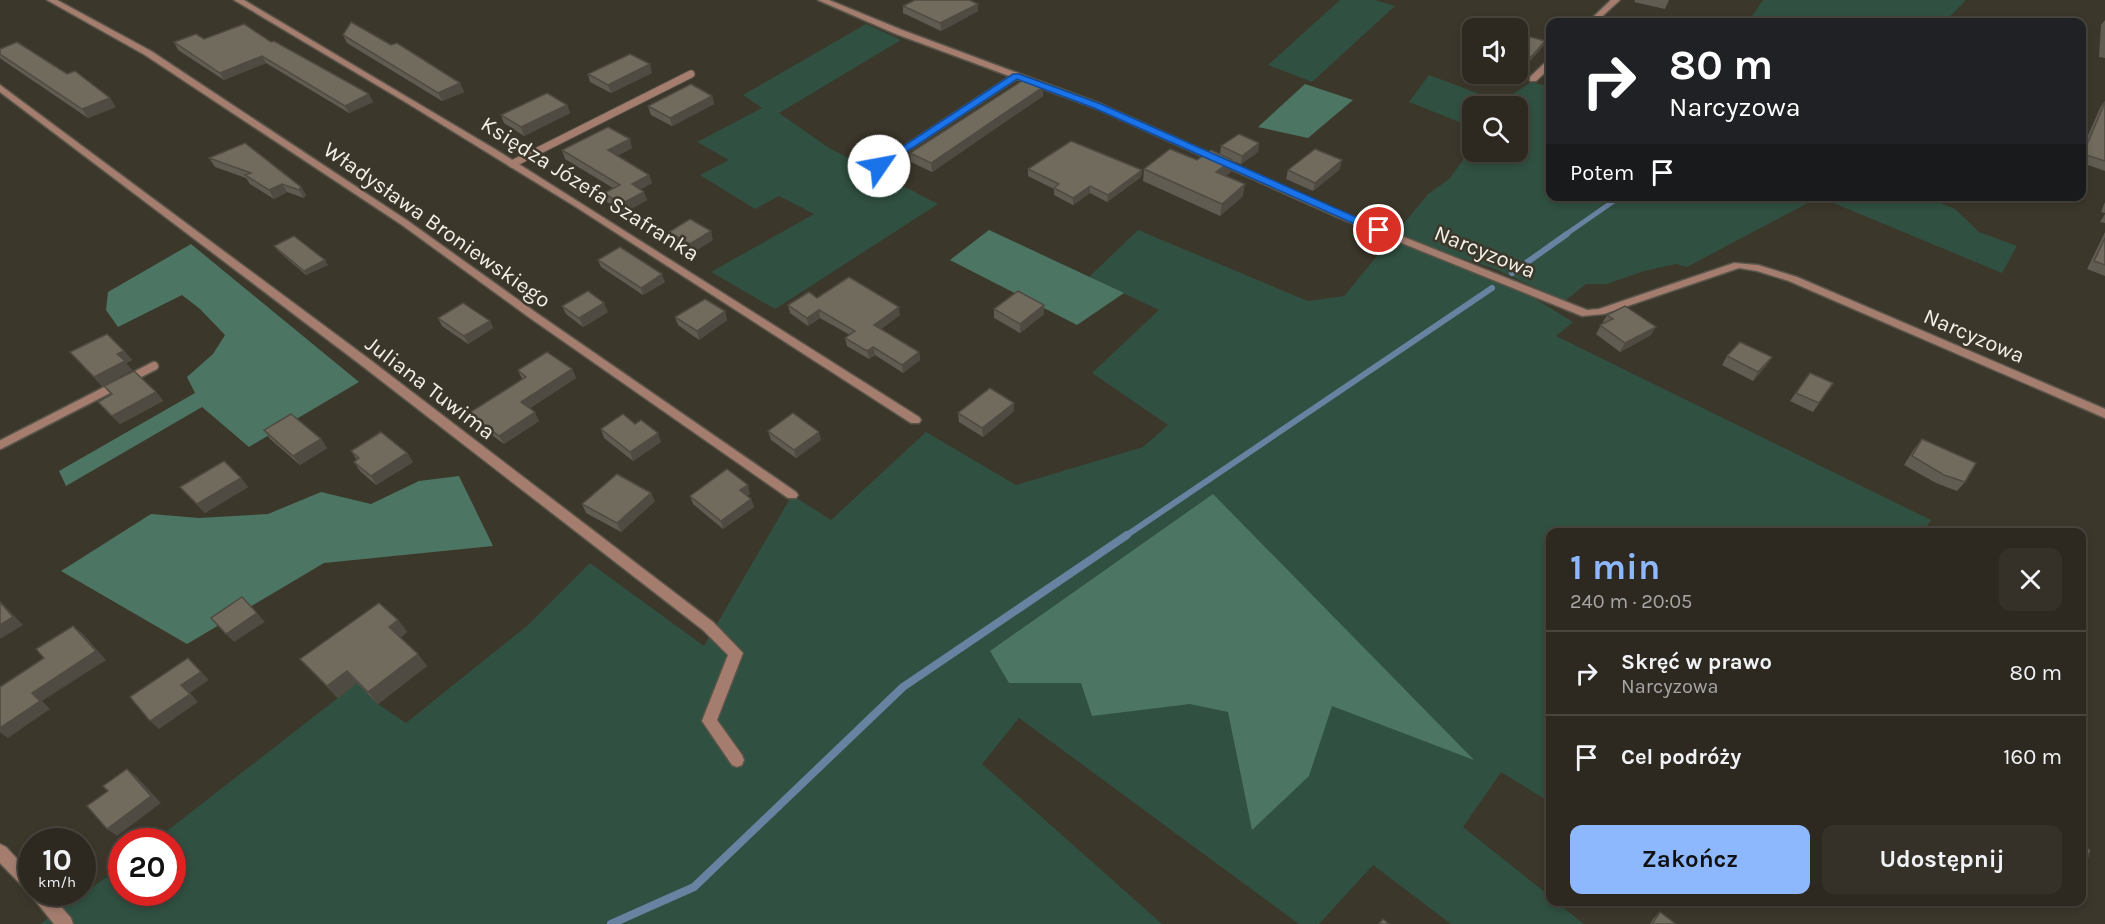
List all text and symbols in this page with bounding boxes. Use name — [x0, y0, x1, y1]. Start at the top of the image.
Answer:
map controls — [1462, 18, 1528, 162]
button: sound — [1462, 18, 1528, 84]
text: 80 m — [1669, 40, 1773, 90]
icon: right — [1570, 42, 1648, 120]
text: Narcyzowa — [1669, 91, 1801, 123]
button: search — [1462, 96, 1528, 162]
street label: Księdza Józefa Szafranka — [476, 111, 704, 267]
position arrow — [847, 134, 911, 198]
street label: Władysława Broniewskiego — [318, 137, 556, 313]
icon: arrive — [1646, 156, 1679, 189]
text: Potem — [1570, 160, 1634, 186]
pin — [1353, 204, 1404, 255]
icon: arrive — [1362, 213, 1395, 246]
street label: Narcyzowa — [1430, 220, 1540, 284]
street label: Narcyzowa — [1920, 303, 2028, 369]
street label: Juliana Tuwima — [360, 331, 500, 445]
text: 1 min — [1570, 546, 1660, 588]
button: close — [1999, 548, 2062, 611]
text: 240 m · 20:05 — [1570, 590, 1692, 613]
text: Skręć w prawo — [1621, 649, 1772, 675]
icon: right — [1570, 657, 1603, 690]
text: 80 m — [2010, 660, 2062, 686]
text: Narcyzowa — [1621, 675, 1718, 698]
icon: arrive — [1570, 741, 1603, 774]
text: Cel podróży — [1621, 744, 1741, 770]
text: 160 m — [2003, 744, 2062, 770]
button: Zakończ — [1570, 825, 1810, 894]
button: Udostępnij — [1822, 825, 2062, 894]
speed limit sign: 20 — [108, 828, 186, 906]
text: 10 — [42, 842, 72, 878]
text: km/h — [38, 873, 76, 891]

